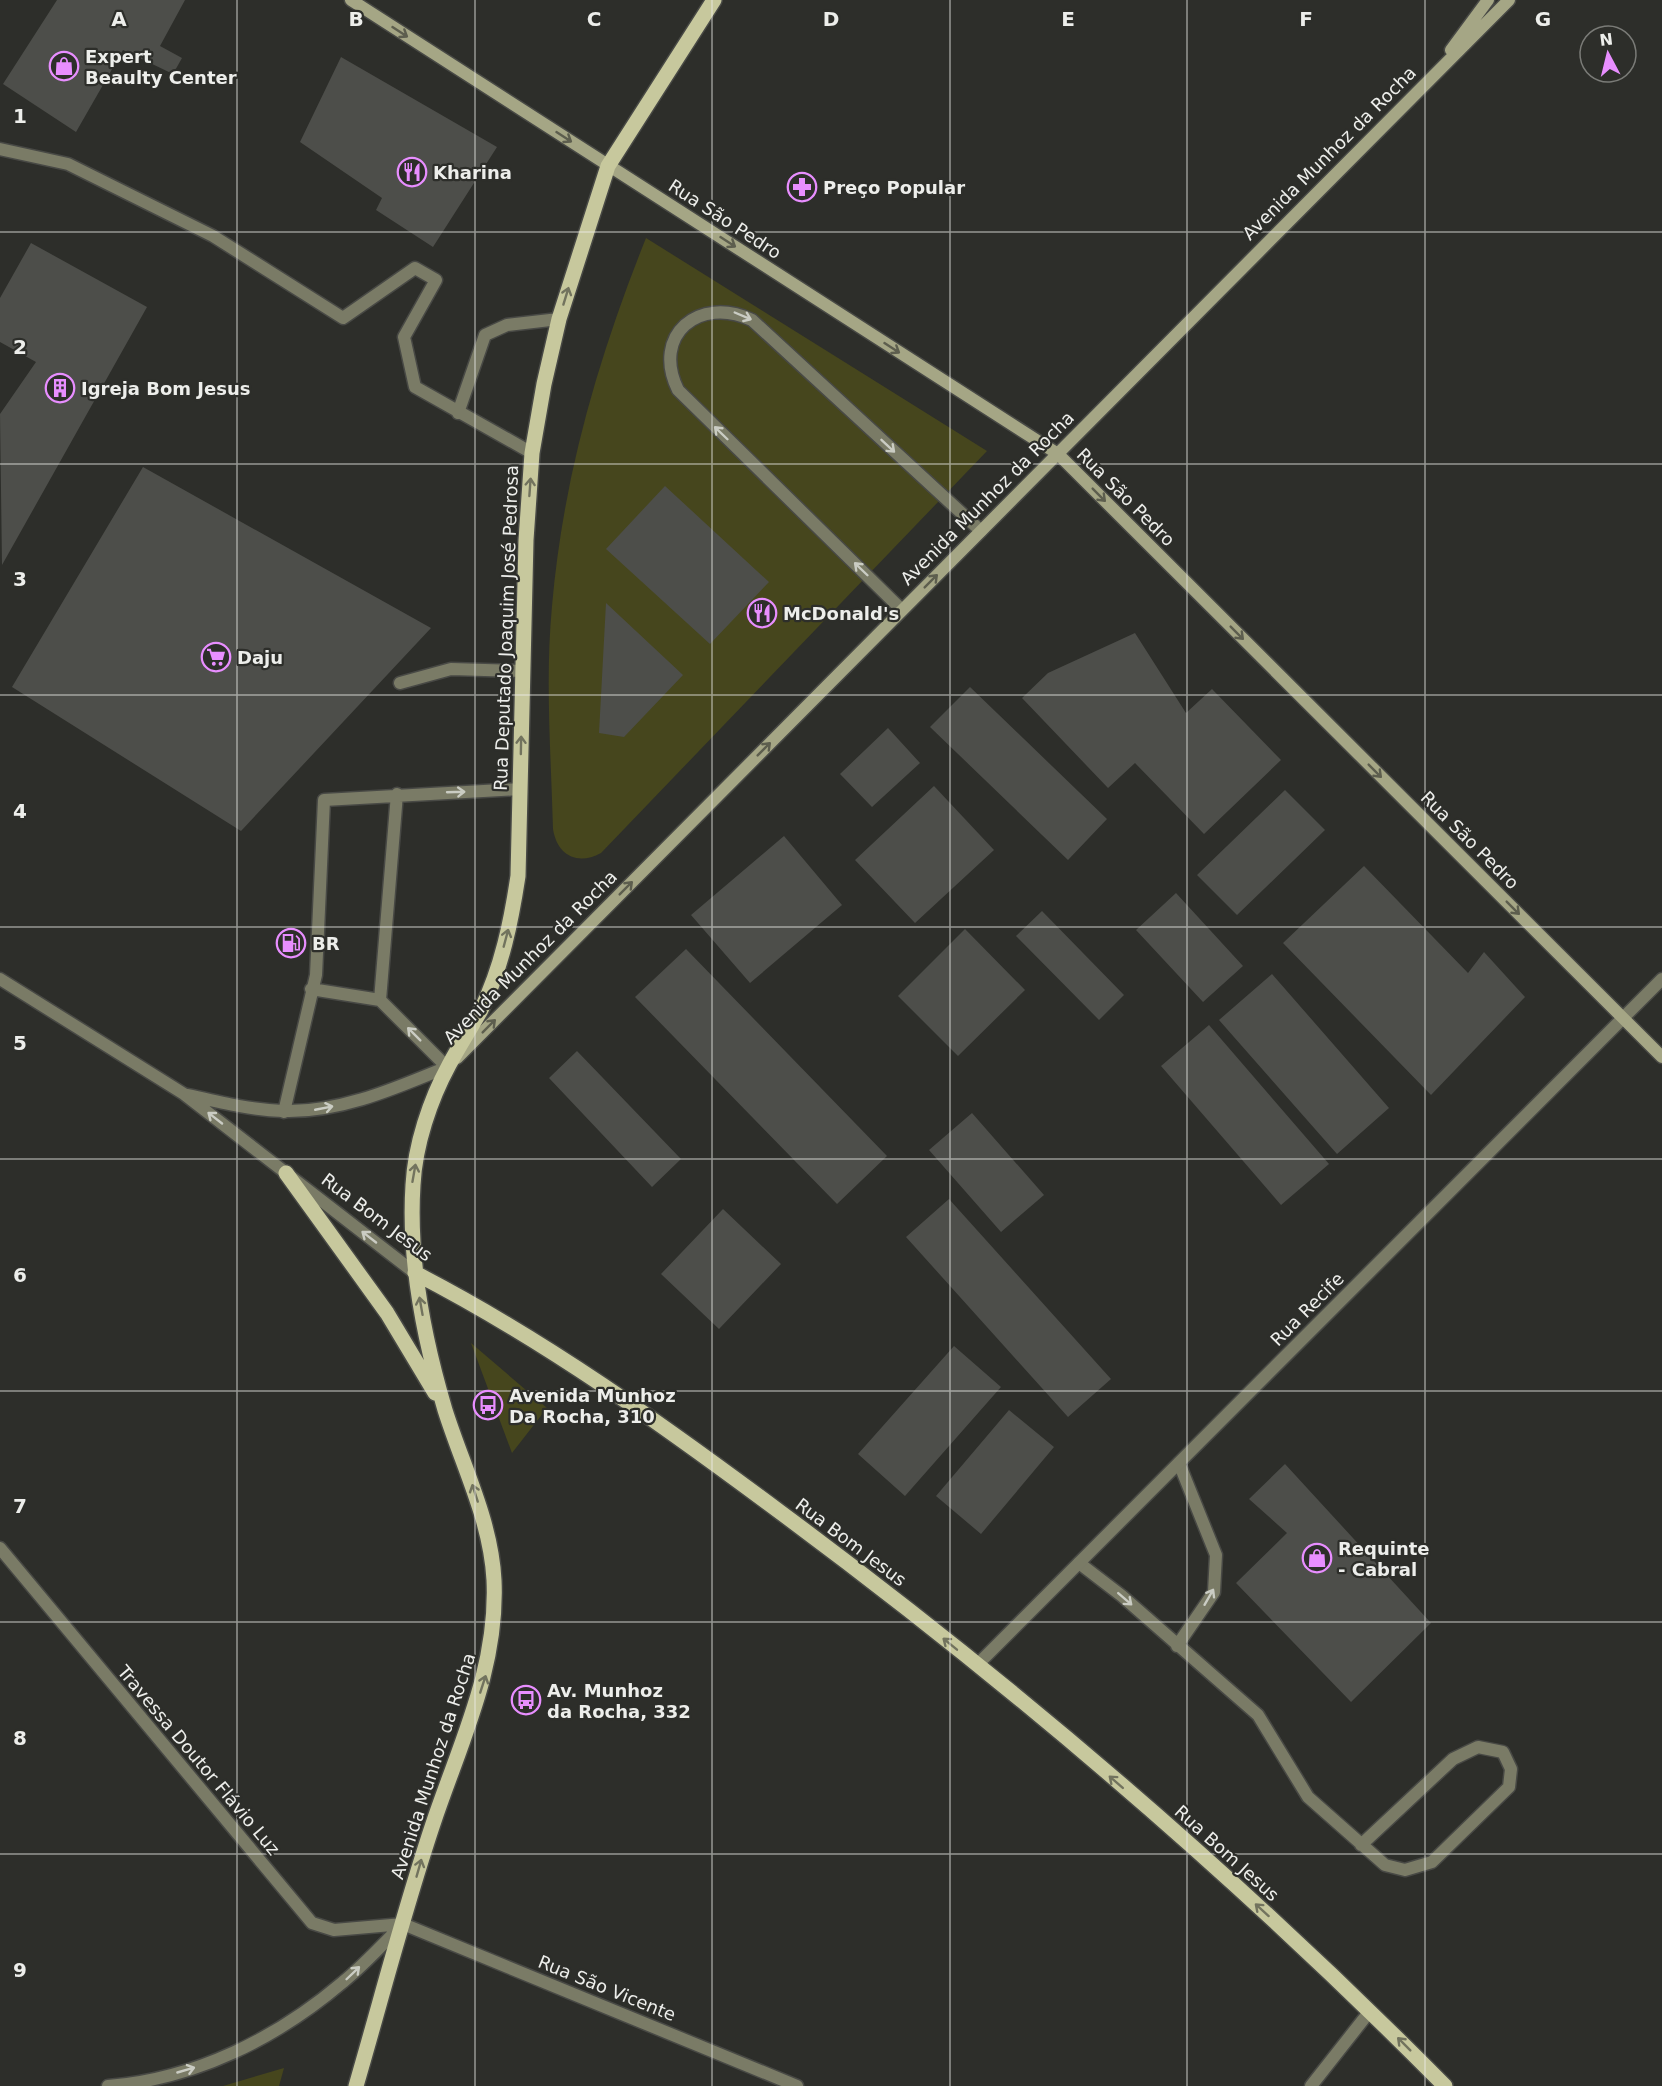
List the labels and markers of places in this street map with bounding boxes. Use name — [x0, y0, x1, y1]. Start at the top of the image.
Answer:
place label: Expert Beaulty Center — [85, 46, 237, 88]
shop icon: Expert Beaulty Center — [48, 50, 80, 82]
restaurant icon: Kharina — [396, 156, 428, 188]
place label: Kharina — [433, 162, 512, 183]
pharmacy icon: Preço Popular — [786, 171, 818, 203]
place label: Preço Popular — [823, 177, 965, 198]
building icon: Igreja Bom Jesus — [44, 372, 76, 404]
place label: Igreja Bom Jesus — [81, 378, 251, 399]
restaurant icon: McDonald's — [746, 597, 778, 629]
place label: McDonald's — [783, 603, 899, 624]
supermarket icon: Daju — [200, 641, 232, 673]
place label: Daju — [237, 647, 283, 668]
fuel station icon: BR — [275, 927, 307, 959]
place label: BR — [312, 933, 340, 954]
place label: Avenida Munhoz Da Rocha, 310 — [509, 1385, 676, 1427]
bus stop icon: Avenida Munhoz Da Rocha, 310 — [472, 1389, 504, 1421]
place label: Requinte - Cabral — [1338, 1538, 1430, 1580]
shop icon: Requinte - Cabral — [1301, 1542, 1333, 1574]
place label: Av. Munhoz da Rocha, 332 — [547, 1680, 691, 1722]
bus stop icon: Av. Munhoz da Rocha, 332 — [510, 1684, 542, 1716]

